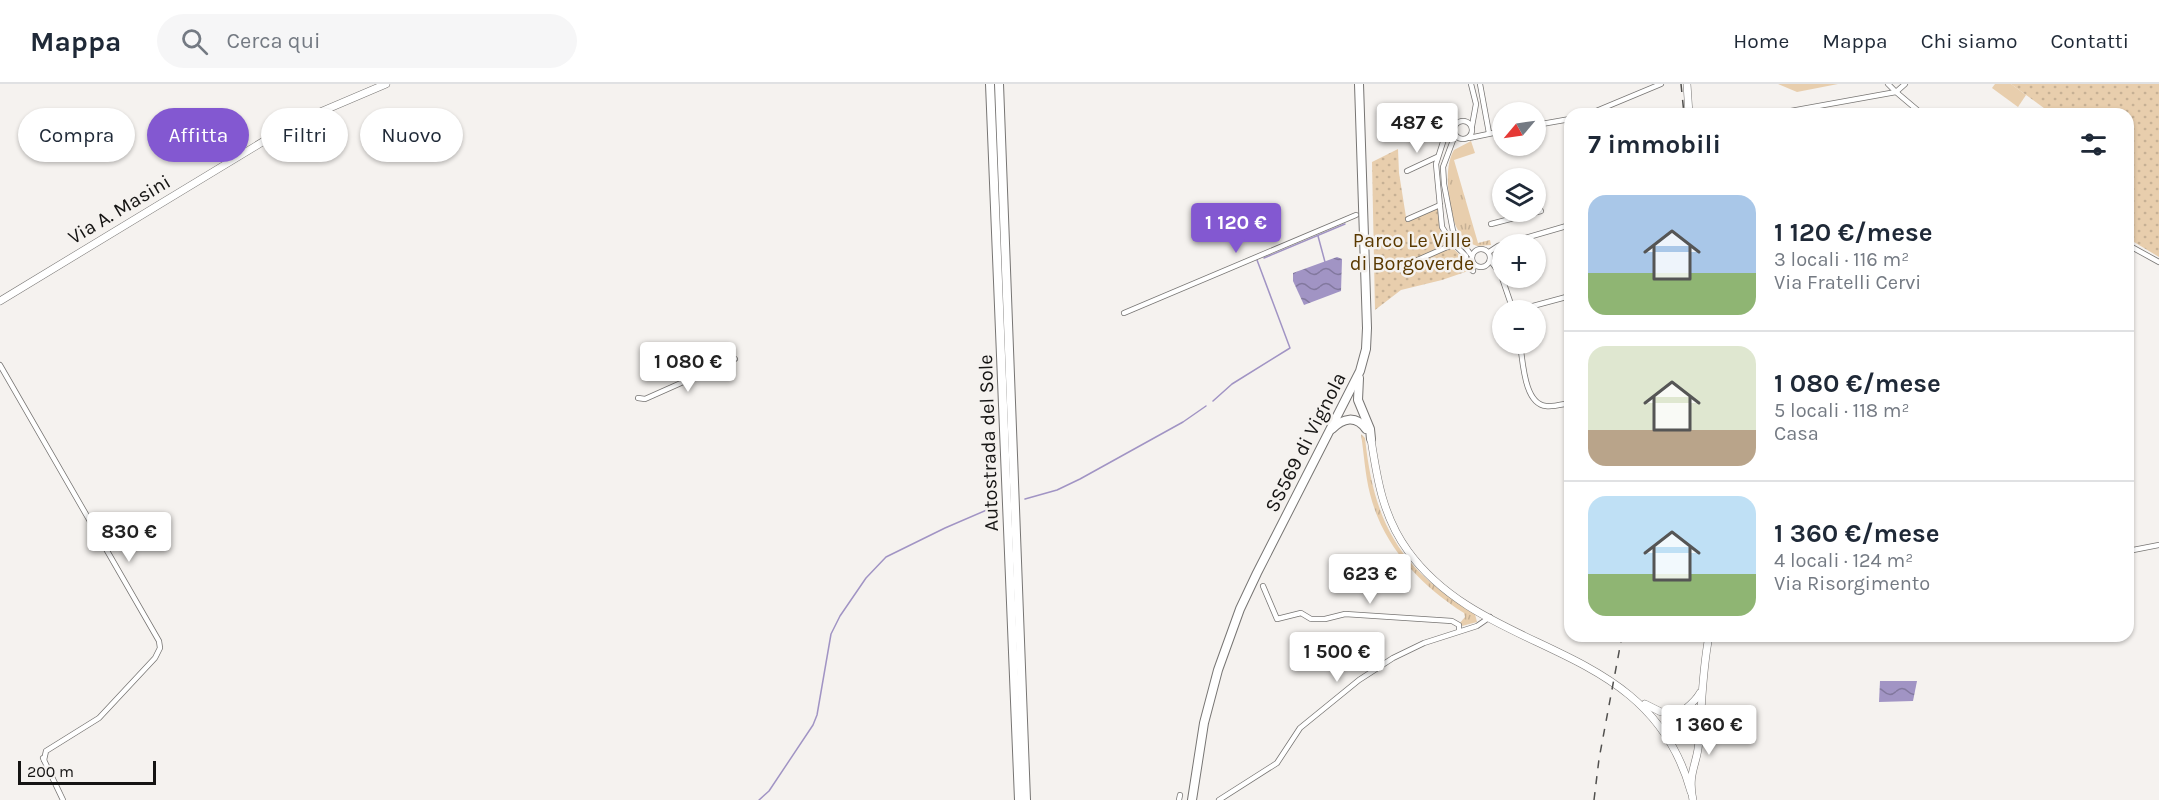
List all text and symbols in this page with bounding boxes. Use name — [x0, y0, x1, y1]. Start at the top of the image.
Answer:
search box — [157, 14, 577, 68]
text: Mappa — [30, 25, 121, 58]
icon: search — [178, 25, 211, 58]
text: Cerca qui — [226, 28, 321, 54]
text: Home — [1733, 29, 1789, 53]
text: Mappa — [1822, 29, 1888, 53]
text: Chi siamo — [1921, 29, 2017, 53]
text: Contatti — [2050, 29, 2129, 53]
north arrow — [1492, 102, 1546, 156]
map controls — [1492, 102, 1546, 354]
pin: 487 € — [1375, 103, 1459, 154]
chip: Compra — [18, 108, 135, 162]
chip: Affitta — [147, 108, 249, 162]
chip: Filtri — [261, 108, 348, 162]
chip: Nuovo — [360, 108, 463, 162]
text: 487 € — [1391, 111, 1443, 134]
icon: filters — [2077, 128, 2110, 161]
text: 7 immobili — [1588, 129, 1721, 160]
button: layers — [1492, 168, 1546, 222]
street label: Via A. Masini — [64, 170, 175, 249]
pin: 1 120 € — [1181, 203, 1291, 254]
text: 1 120 € — [1205, 211, 1267, 234]
text: 1 120 €/mese — [1774, 217, 1933, 248]
icon: home — [1636, 219, 1708, 291]
park label: Parco Le Ville di Borgoverde — [1350, 229, 1474, 275]
button: + — [1492, 234, 1546, 288]
text: 3 locali · 116 m² — [1774, 248, 1909, 271]
text: Via Fratelli Cervi — [1774, 271, 1921, 294]
button: − — [1492, 300, 1546, 354]
pin: 1 080 € — [633, 342, 743, 393]
text: 1 080 € — [654, 350, 722, 373]
street label: Autostrada del Sole — [974, 354, 1003, 532]
street label: SS569 di Vignola — [1260, 368, 1351, 516]
text: 1 080 €/mese — [1774, 368, 1941, 399]
icon: home — [1636, 370, 1708, 442]
text: 5 locali · 118 m² — [1774, 399, 1910, 422]
text: Casa — [1774, 422, 1819, 445]
pin: 830 € — [87, 512, 171, 563]
text: 1 360 €/mese — [1774, 518, 1940, 549]
text: 830 € — [101, 520, 157, 543]
icon: home — [1636, 520, 1708, 592]
text: 4 locali · 124 m² — [1774, 549, 1913, 572]
pin: 623 € — [1328, 554, 1412, 605]
text: 623 € — [1343, 562, 1397, 585]
text: Via Risorgimento — [1774, 572, 1930, 595]
pin: 1 500 € — [1282, 632, 1392, 683]
text: 1 500 € — [1304, 640, 1370, 663]
pin: 1 360 € — [1654, 705, 1764, 756]
text: 1 360 € — [1675, 713, 1743, 736]
scale bar — [18, 758, 156, 786]
text: 200 m — [27, 762, 74, 781]

